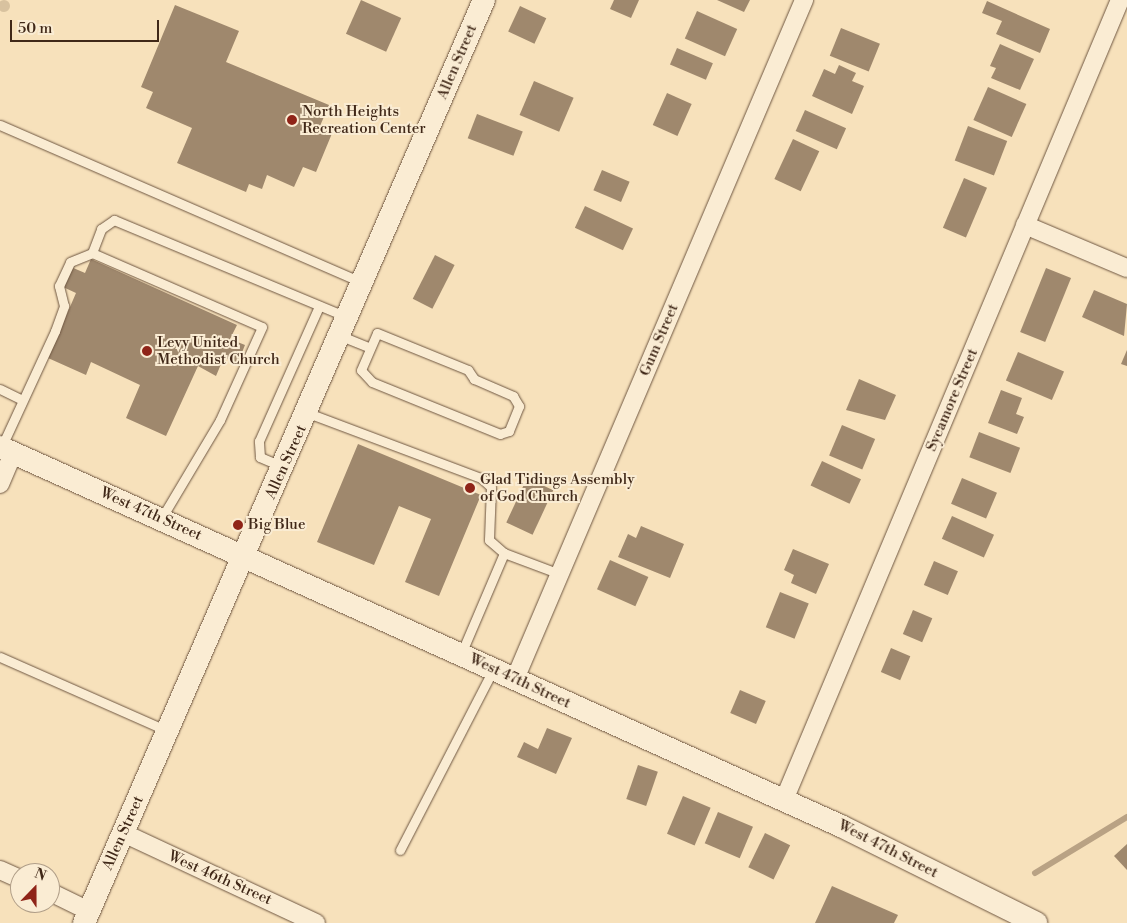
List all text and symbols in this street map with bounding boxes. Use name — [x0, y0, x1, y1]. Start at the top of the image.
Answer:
scale bar — [12, 10, 161, 42]
text: 50 m — [18, 19, 52, 38]
street label: Allen Street — [433, 22, 481, 102]
place label: North Heights Recreation Center — [302, 102, 426, 137]
marker: North Heights Recreation Center — [286, 114, 298, 126]
street label: Gum Street — [636, 301, 682, 379]
place label: Levy United Methodist Church — [157, 333, 280, 368]
marker: Levy United Methodist Church — [141, 345, 153, 357]
street label: Sycamore Street — [922, 346, 982, 454]
street label: Allen Street — [262, 422, 310, 502]
place label: Glad Tidings Assembly of God Church — [480, 470, 634, 505]
marker: Glad Tidings Assembly of God Church — [464, 482, 476, 494]
street label: West 47th Street — [97, 484, 205, 544]
place label: Big Blue — [248, 516, 305, 534]
marker: Big Blue — [232, 519, 244, 531]
street label: West 47th Street — [467, 650, 573, 712]
street label: Allen Street — [99, 793, 147, 873]
street label: West 47th Street — [835, 816, 941, 882]
street label: West 46th Street — [165, 847, 275, 909]
north arrow — [10, 863, 60, 913]
text: N — [32, 865, 49, 885]

